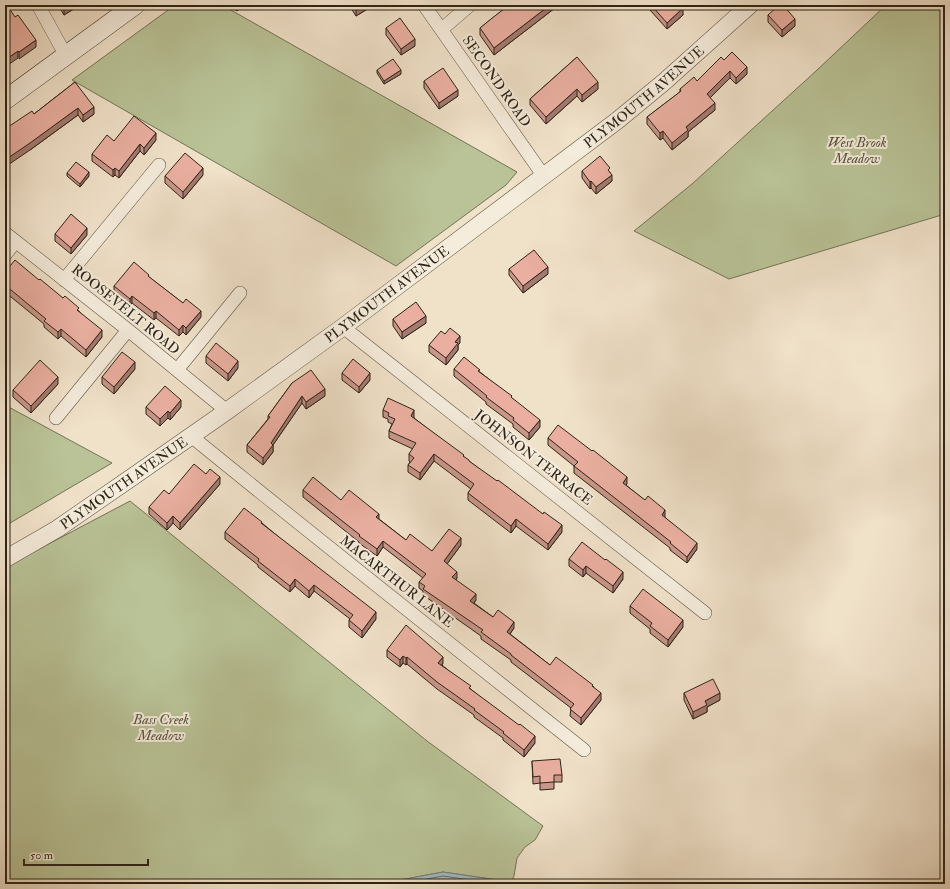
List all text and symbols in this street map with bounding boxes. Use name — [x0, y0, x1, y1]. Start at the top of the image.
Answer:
street label: SECOND ROAD — [459, 32, 534, 130]
street label: PLYMOUTH AVENUE — [580, 42, 708, 152]
park label: West Brook Meadow — [827, 134, 887, 167]
street label: PLYMOUTH AVENUE — [321, 242, 453, 346]
street label: ROOSEVELT ROAD — [68, 261, 183, 358]
street label: JOHNSON TERRACE — [471, 405, 596, 509]
street label: PLYMOUTH AVENUE — [57, 433, 191, 533]
street label: MACARTHUR LANE — [336, 532, 457, 631]
park label: Bass Creek Meadow — [132, 711, 189, 744]
scale bar — [24, 841, 148, 867]
text: 50 m — [30, 848, 54, 863]

